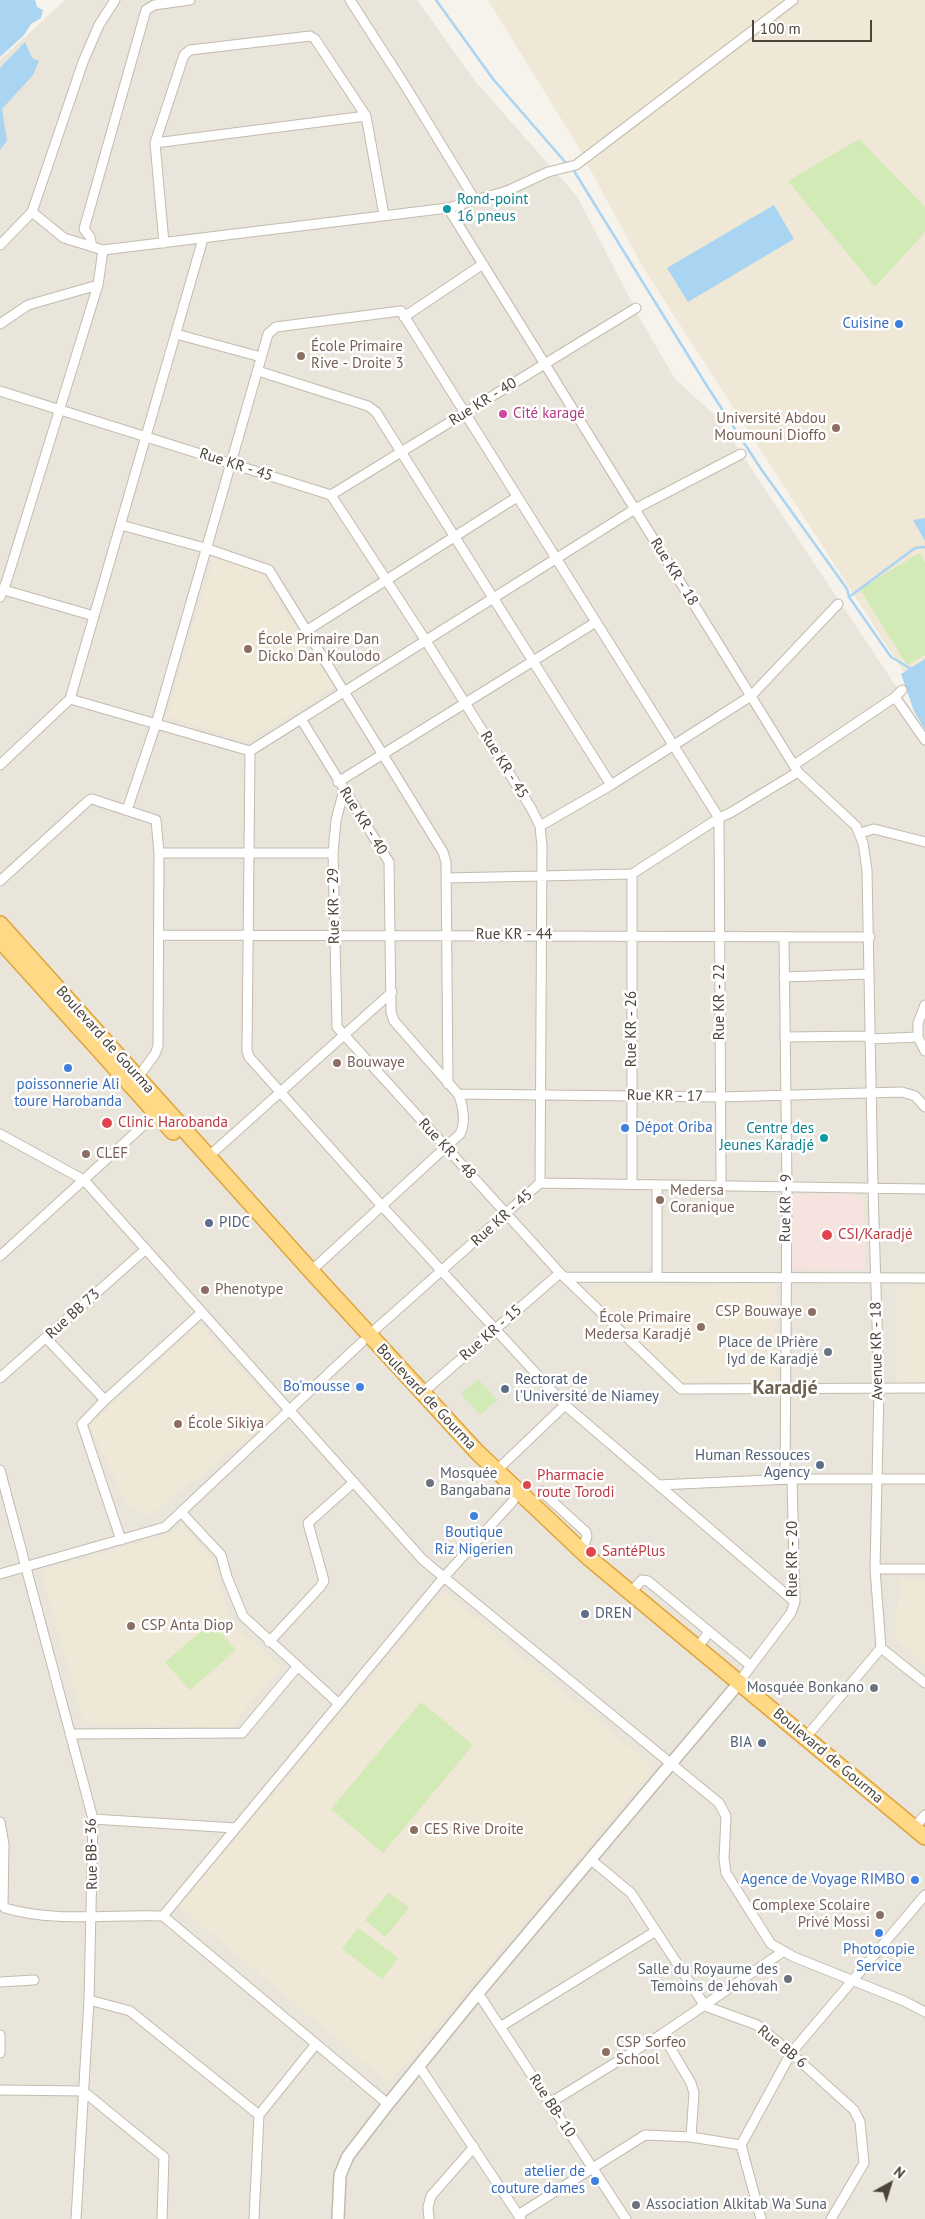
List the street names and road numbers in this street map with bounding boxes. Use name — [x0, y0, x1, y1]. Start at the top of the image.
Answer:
street label: Rue KR - 40 — [446, 374, 520, 430]
street label: Rue KR - 45 — [197, 445, 275, 485]
street label: Rue KR - 18 — [646, 535, 702, 609]
street label: Rue KR - 45 — [476, 728, 532, 802]
street label: Rue KR - 40 — [335, 784, 391, 858]
street label: Rue KR - 29 — [324, 868, 344, 944]
street label: Rue KR - 44 — [476, 926, 552, 944]
street label: Rue KR - 22 — [711, 964, 729, 1040]
street label: Boulevard de Gourma — [52, 983, 158, 1097]
street label: Rue KR - 26 — [623, 991, 641, 1067]
street label: Rue KR - 17 — [627, 1086, 703, 1106]
street label: Rue KR - 48 — [414, 1115, 480, 1183]
street label: Rue KR - 9 — [776, 1174, 796, 1242]
street label: Rue KR - 45 — [468, 1186, 536, 1250]
street label: Rue BB 73 — [42, 1285, 104, 1343]
street label: Rue KR - 15 — [456, 1301, 526, 1365]
street label: Avenue KR - 18 — [867, 1302, 887, 1400]
street label: Boulevard de Gourma — [372, 1340, 480, 1454]
street label: Rue KR - 20 — [784, 1521, 802, 1597]
street label: Boulevard de Gourma — [769, 1705, 887, 1807]
street label: Rue BB- 36 — [82, 1818, 102, 1890]
street label: Rue BB 6 — [754, 2022, 810, 2072]
street label: Rue BB- 10 — [525, 2071, 579, 2141]

